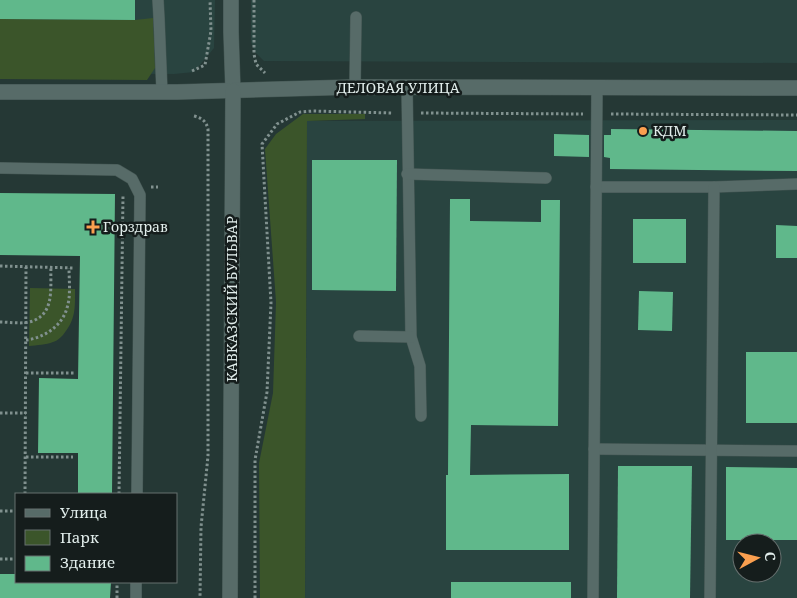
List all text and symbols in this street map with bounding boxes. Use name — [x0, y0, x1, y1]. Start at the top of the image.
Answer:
street label: ДЕЛОВАЯ УЛИЦА — [336, 78, 460, 97]
place label: КДМ — [653, 121, 687, 140]
marker: КДМ — [637, 125, 649, 137]
street label: КАВКАЗСКИЙ БУЛЬВАР — [222, 216, 241, 382]
place label: Горздрав — [103, 217, 168, 236]
marker: Горздрав — [87, 221, 99, 233]
legend — [15, 493, 178, 583]
text: Улица — [60, 502, 108, 522]
text: Парк — [60, 527, 99, 547]
north arrow — [732, 533, 782, 583]
text: С — [760, 551, 780, 562]
text: Здание — [60, 552, 115, 572]

